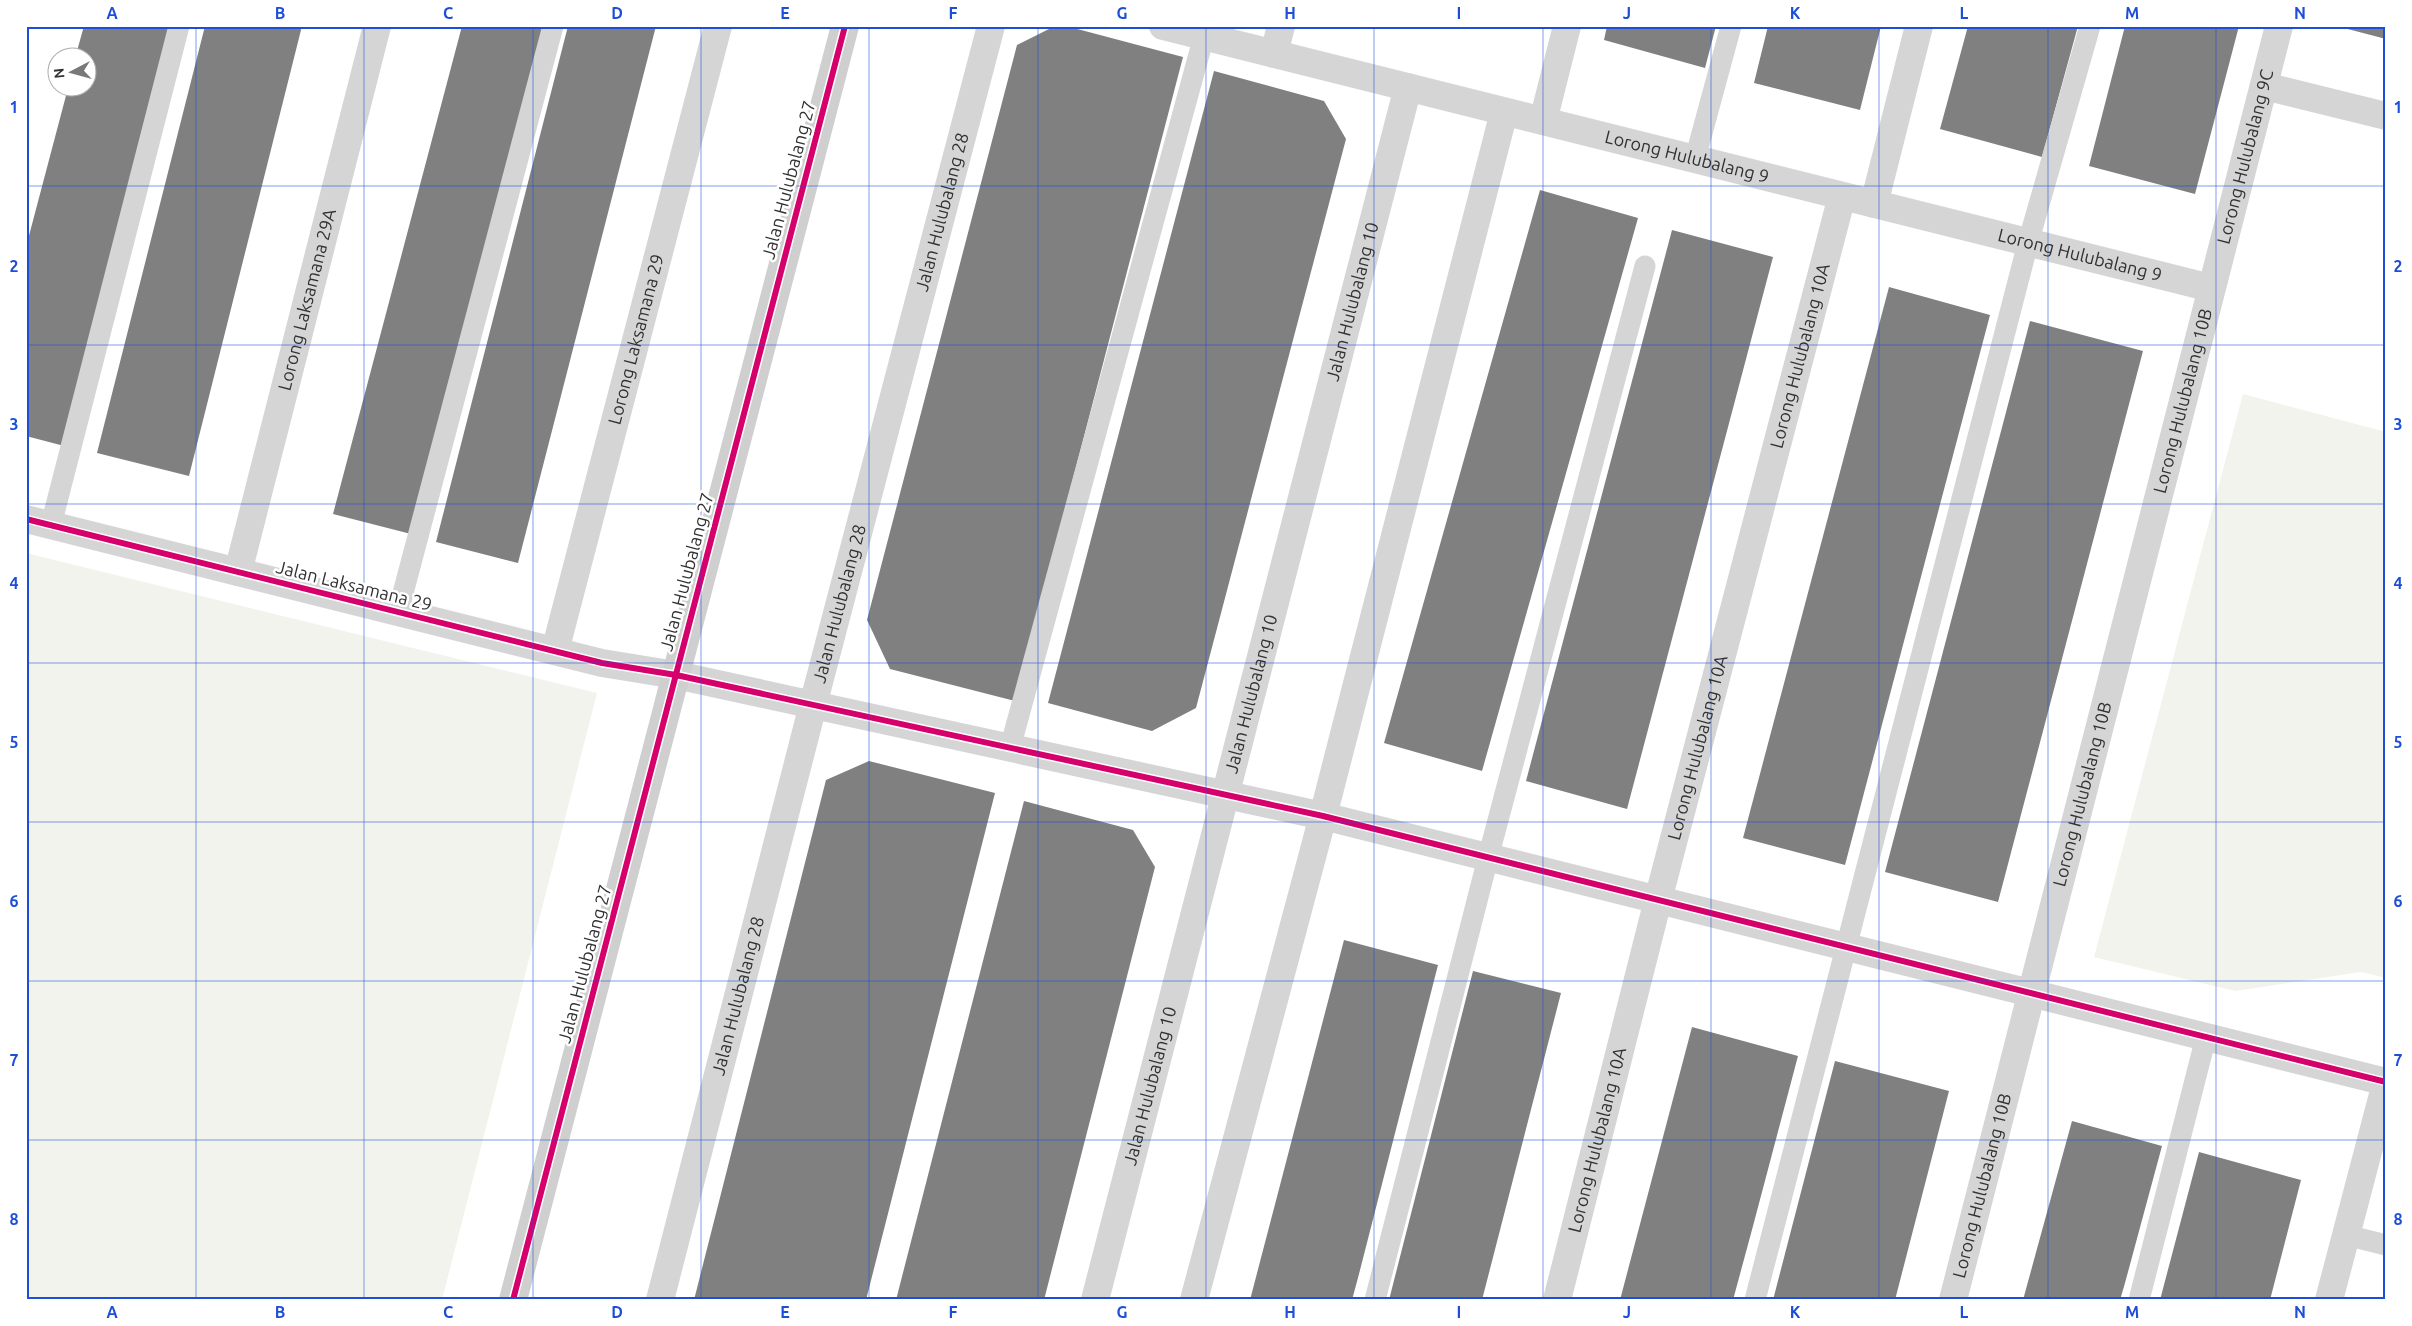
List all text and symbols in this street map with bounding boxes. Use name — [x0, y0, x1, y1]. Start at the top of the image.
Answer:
text: A — [106, 4, 118, 22]
text: B — [275, 4, 285, 22]
text: C — [443, 4, 453, 22]
text: D — [611, 4, 623, 22]
text: E — [780, 4, 790, 22]
text: F — [949, 4, 958, 22]
text: G — [1116, 4, 1128, 22]
text: H — [1284, 4, 1296, 22]
text: I — [1457, 4, 1461, 22]
text: J — [1623, 4, 1631, 22]
text: K — [1790, 4, 1801, 22]
text: L — [1960, 4, 1969, 22]
text: M — [2125, 4, 2139, 22]
text: N — [2294, 4, 2306, 22]
north arrow — [48, 48, 98, 98]
text: N — [51, 67, 68, 79]
street label: Lorong Hulubalang 9C — [2213, 67, 2276, 246]
text: 1 — [9, 98, 19, 116]
street label: Jalan Hulubalang 27 — [757, 98, 819, 261]
text: 1 — [2393, 98, 2403, 116]
street label: Lorong Hulubalang 9 — [1603, 126, 1771, 186]
street label: Jalan Hulubalang 28 — [911, 130, 972, 293]
street label: Lorong Laksamana 29A — [274, 206, 339, 392]
street label: Jalan Hulubalang 10 — [1322, 220, 1382, 383]
street label: Lorong Hulubalang 9 — [1996, 224, 2164, 284]
street label: Lorong Laksamana 29 — [604, 252, 667, 426]
text: 2 — [9, 257, 19, 275]
text: 2 — [2393, 257, 2403, 275]
street label: Lorong Hulubalang 10A — [1766, 261, 1833, 450]
street label: Lorong Hulubalang 10B — [2149, 306, 2215, 495]
text: 3 — [9, 415, 19, 433]
text: 3 — [2393, 415, 2403, 433]
street label: Jalan Hulubalang 27 — [655, 490, 717, 653]
street label: Jalan Hulubalang 28 — [808, 522, 869, 685]
street label: Jalan Laksamana 29 — [274, 556, 434, 614]
text: 4 — [9, 574, 19, 592]
text: 4 — [2393, 574, 2403, 592]
street label: Jalan Hulubalang 10 — [1220, 612, 1281, 775]
street label: Lorong Hulubalang 10A — [1663, 653, 1731, 842]
street label: Lorong Hulubalang 10B — [2048, 700, 2115, 889]
text: 5 — [9, 733, 19, 751]
text: 5 — [2393, 733, 2403, 751]
street label: Jalan Hulubalang 27 — [553, 882, 615, 1045]
text: 6 — [9, 892, 19, 910]
text: 6 — [2393, 892, 2403, 910]
street label: Jalan Hulubalang 28 — [707, 914, 767, 1077]
street label: Jalan Hulubalang 10 — [1119, 1004, 1179, 1167]
street label: Lorong Hulubalang 10A — [1563, 1045, 1629, 1234]
text: 7 — [9, 1051, 19, 1069]
text: 7 — [2393, 1051, 2403, 1069]
street label: Lorong Hulubalang 10B — [1948, 1091, 2015, 1280]
text: 8 — [9, 1210, 19, 1228]
text: 8 — [2393, 1210, 2403, 1228]
text: A — [106, 1303, 118, 1321]
text: B — [275, 1303, 285, 1321]
text: C — [443, 1303, 453, 1321]
text: D — [611, 1303, 623, 1321]
text: E — [780, 1303, 790, 1321]
text: F — [949, 1303, 958, 1321]
text: G — [1116, 1303, 1128, 1321]
text: H — [1284, 1303, 1296, 1321]
text: I — [1457, 1303, 1461, 1321]
text: J — [1623, 1303, 1631, 1321]
text: K — [1790, 1303, 1801, 1321]
text: L — [1960, 1303, 1969, 1321]
text: M — [2125, 1303, 2139, 1321]
text: N — [2294, 1303, 2306, 1321]

